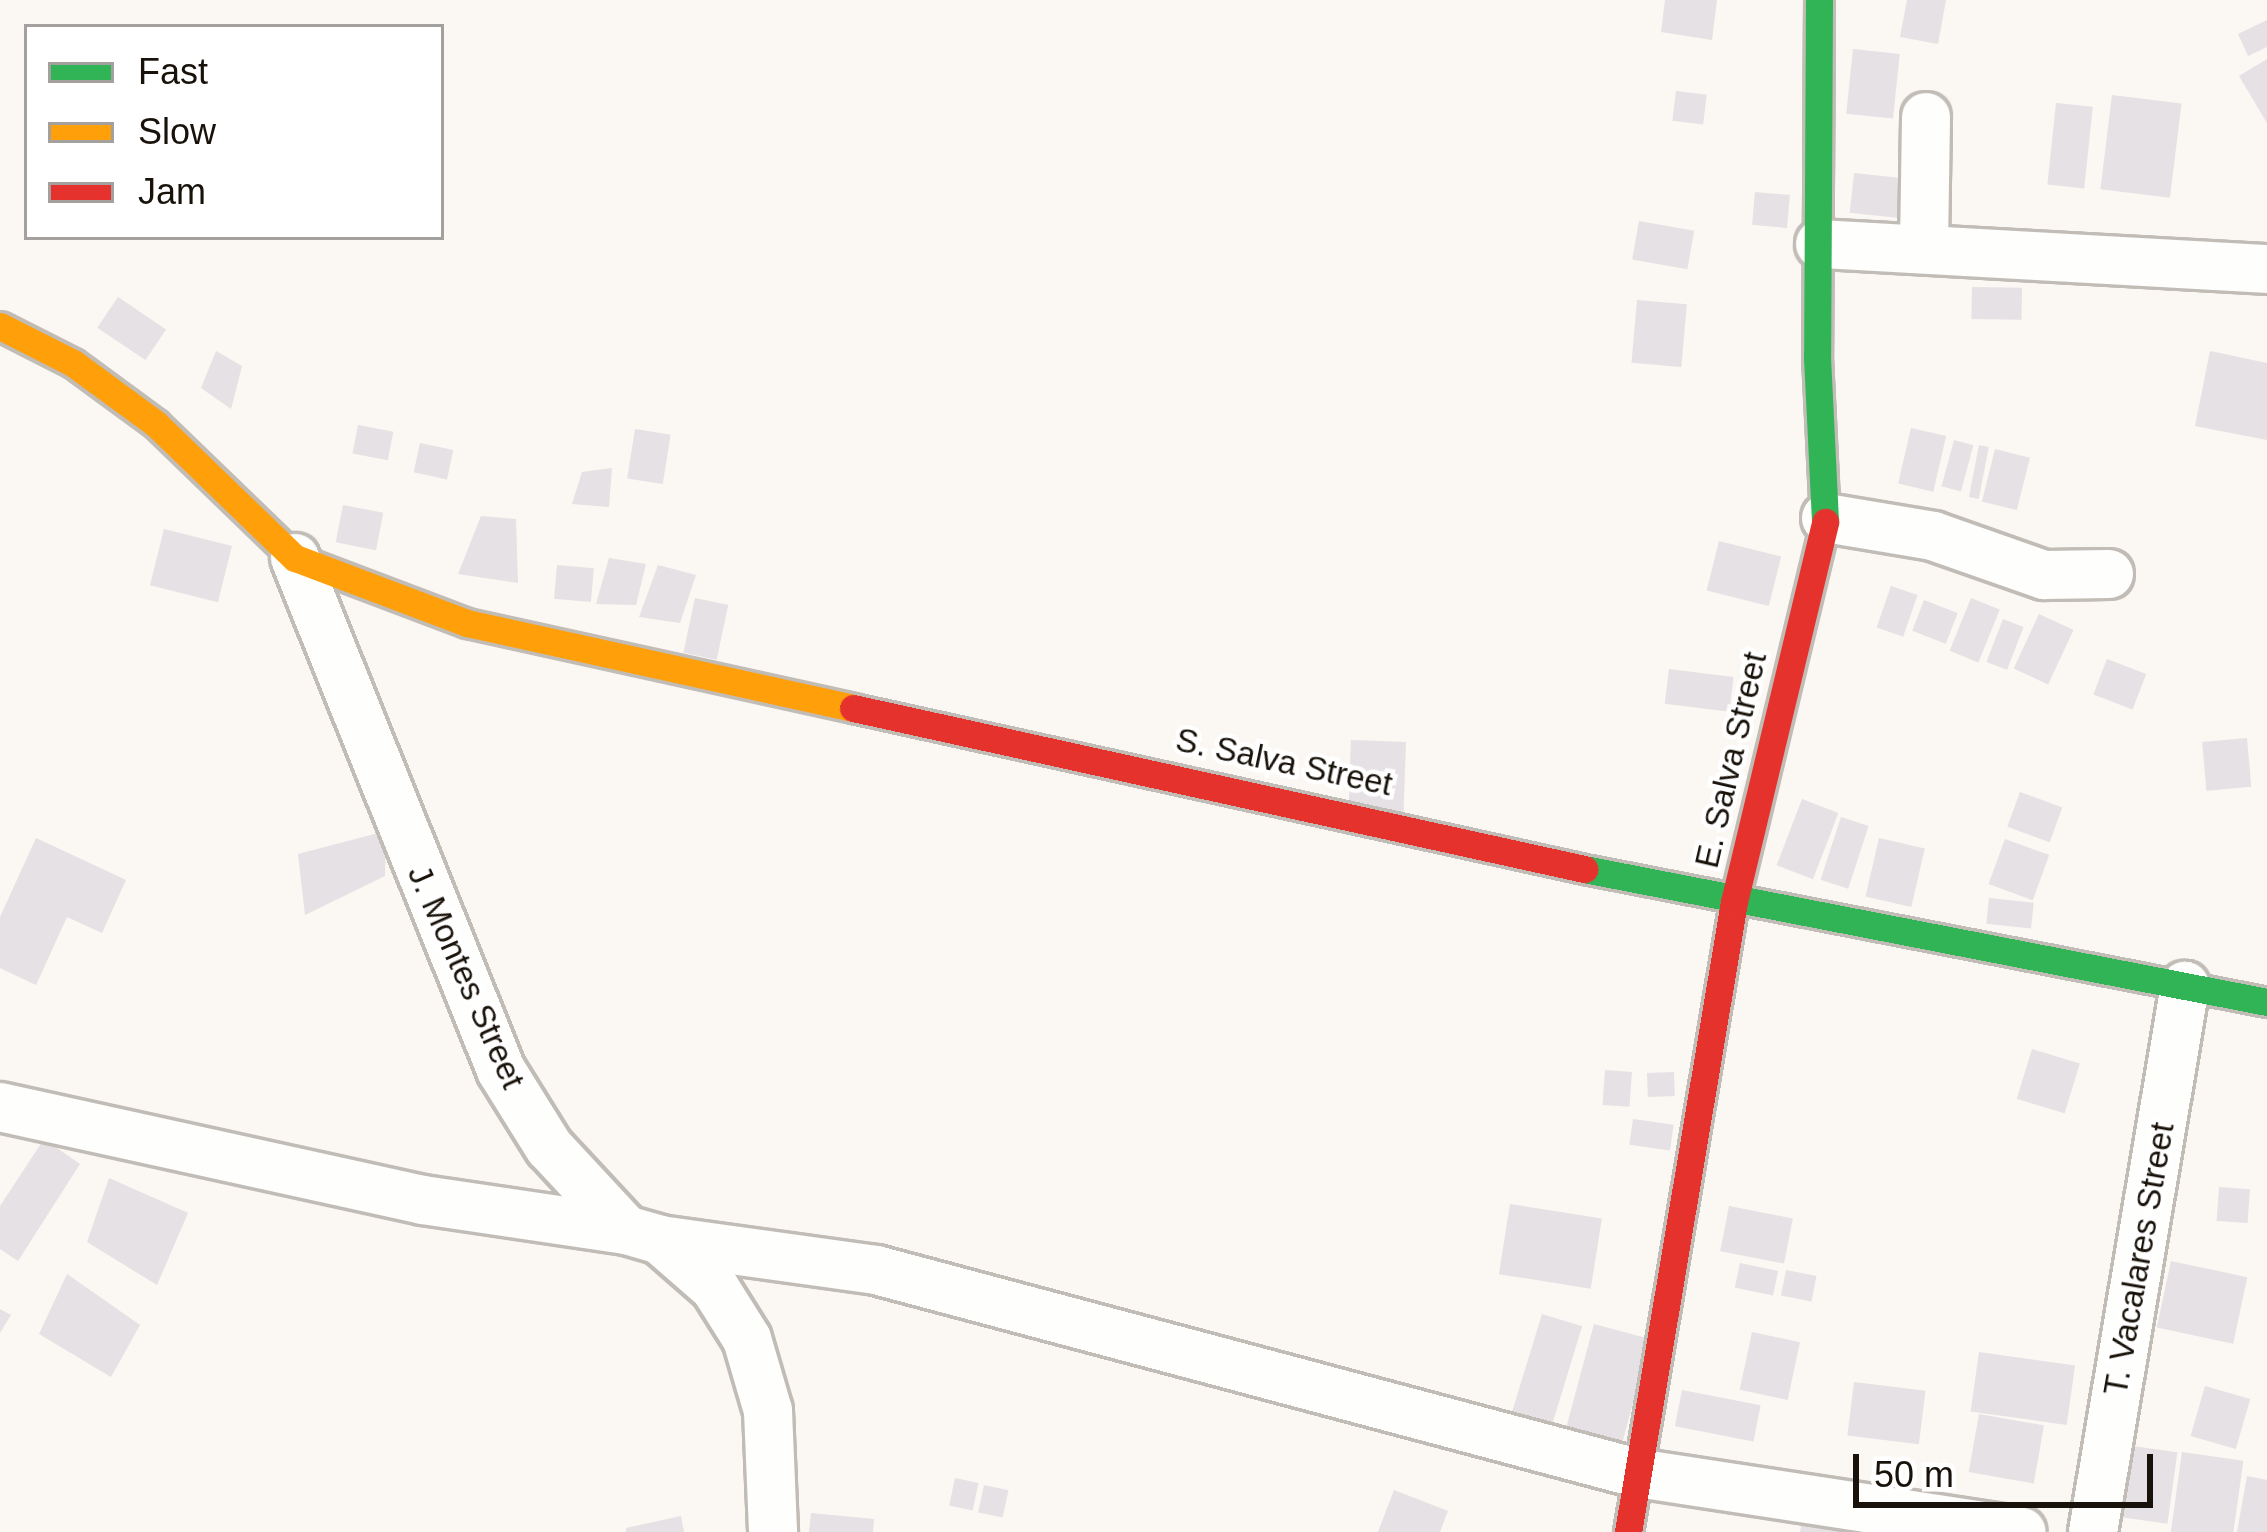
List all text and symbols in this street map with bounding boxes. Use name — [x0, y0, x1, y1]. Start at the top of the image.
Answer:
legend — [24, 24, 444, 240]
text: Fast — [138, 51, 208, 92]
text: Slow — [138, 111, 216, 152]
text: Jam — [138, 171, 206, 212]
street label: E. Salva Street — [1687, 648, 1775, 872]
street label: S. Salva Street — [1172, 720, 1396, 804]
street label: J. Montes Street — [399, 859, 533, 1095]
street label: T. Vacalares Street — [2096, 1119, 2182, 1399]
scale bar — [1859, 1430, 2159, 1504]
text: 50 m — [1874, 1454, 1954, 1495]

